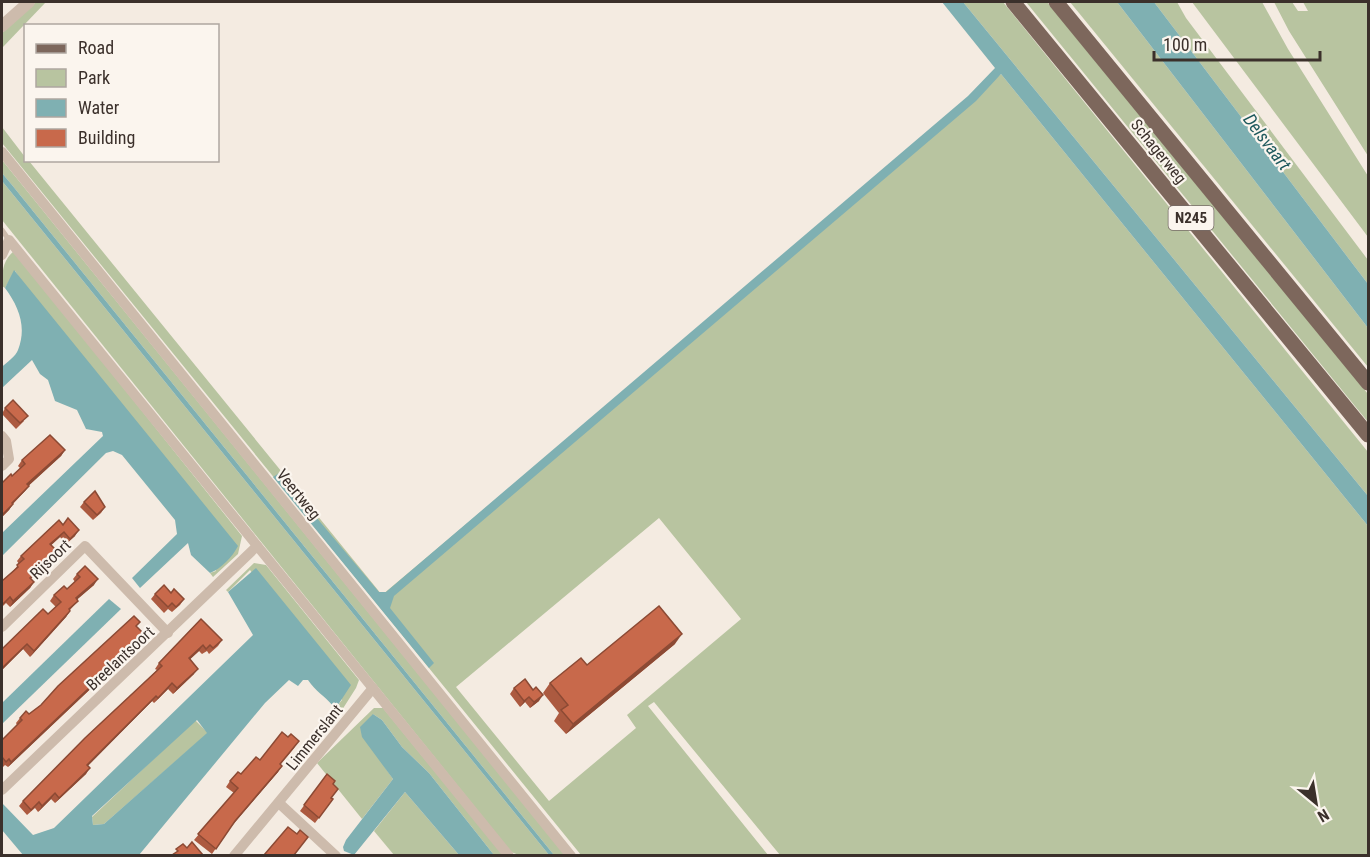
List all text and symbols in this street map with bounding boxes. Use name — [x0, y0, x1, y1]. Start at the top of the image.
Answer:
legend — [24, 24, 219, 162]
scale bar — [1154, 24, 1320, 62]
text: 100 m — [1163, 34, 1207, 55]
text: Road — [78, 37, 114, 58]
text: Park — [78, 67, 110, 88]
text: Water — [78, 97, 120, 118]
water label: Delsvaart — [1239, 109, 1296, 175]
street label: Schagerweg — [1127, 115, 1190, 187]
text: Building — [78, 127, 135, 148]
road number: N245 — [1168, 206, 1214, 230]
street label: Veertweg — [273, 465, 325, 523]
street label: Rijsoort — [26, 535, 75, 583]
street label: Breelantsoort — [83, 622, 158, 695]
street label: Limmerslant — [282, 700, 347, 774]
north arrow — [1286, 773, 1346, 833]
text: N — [1314, 805, 1332, 826]

